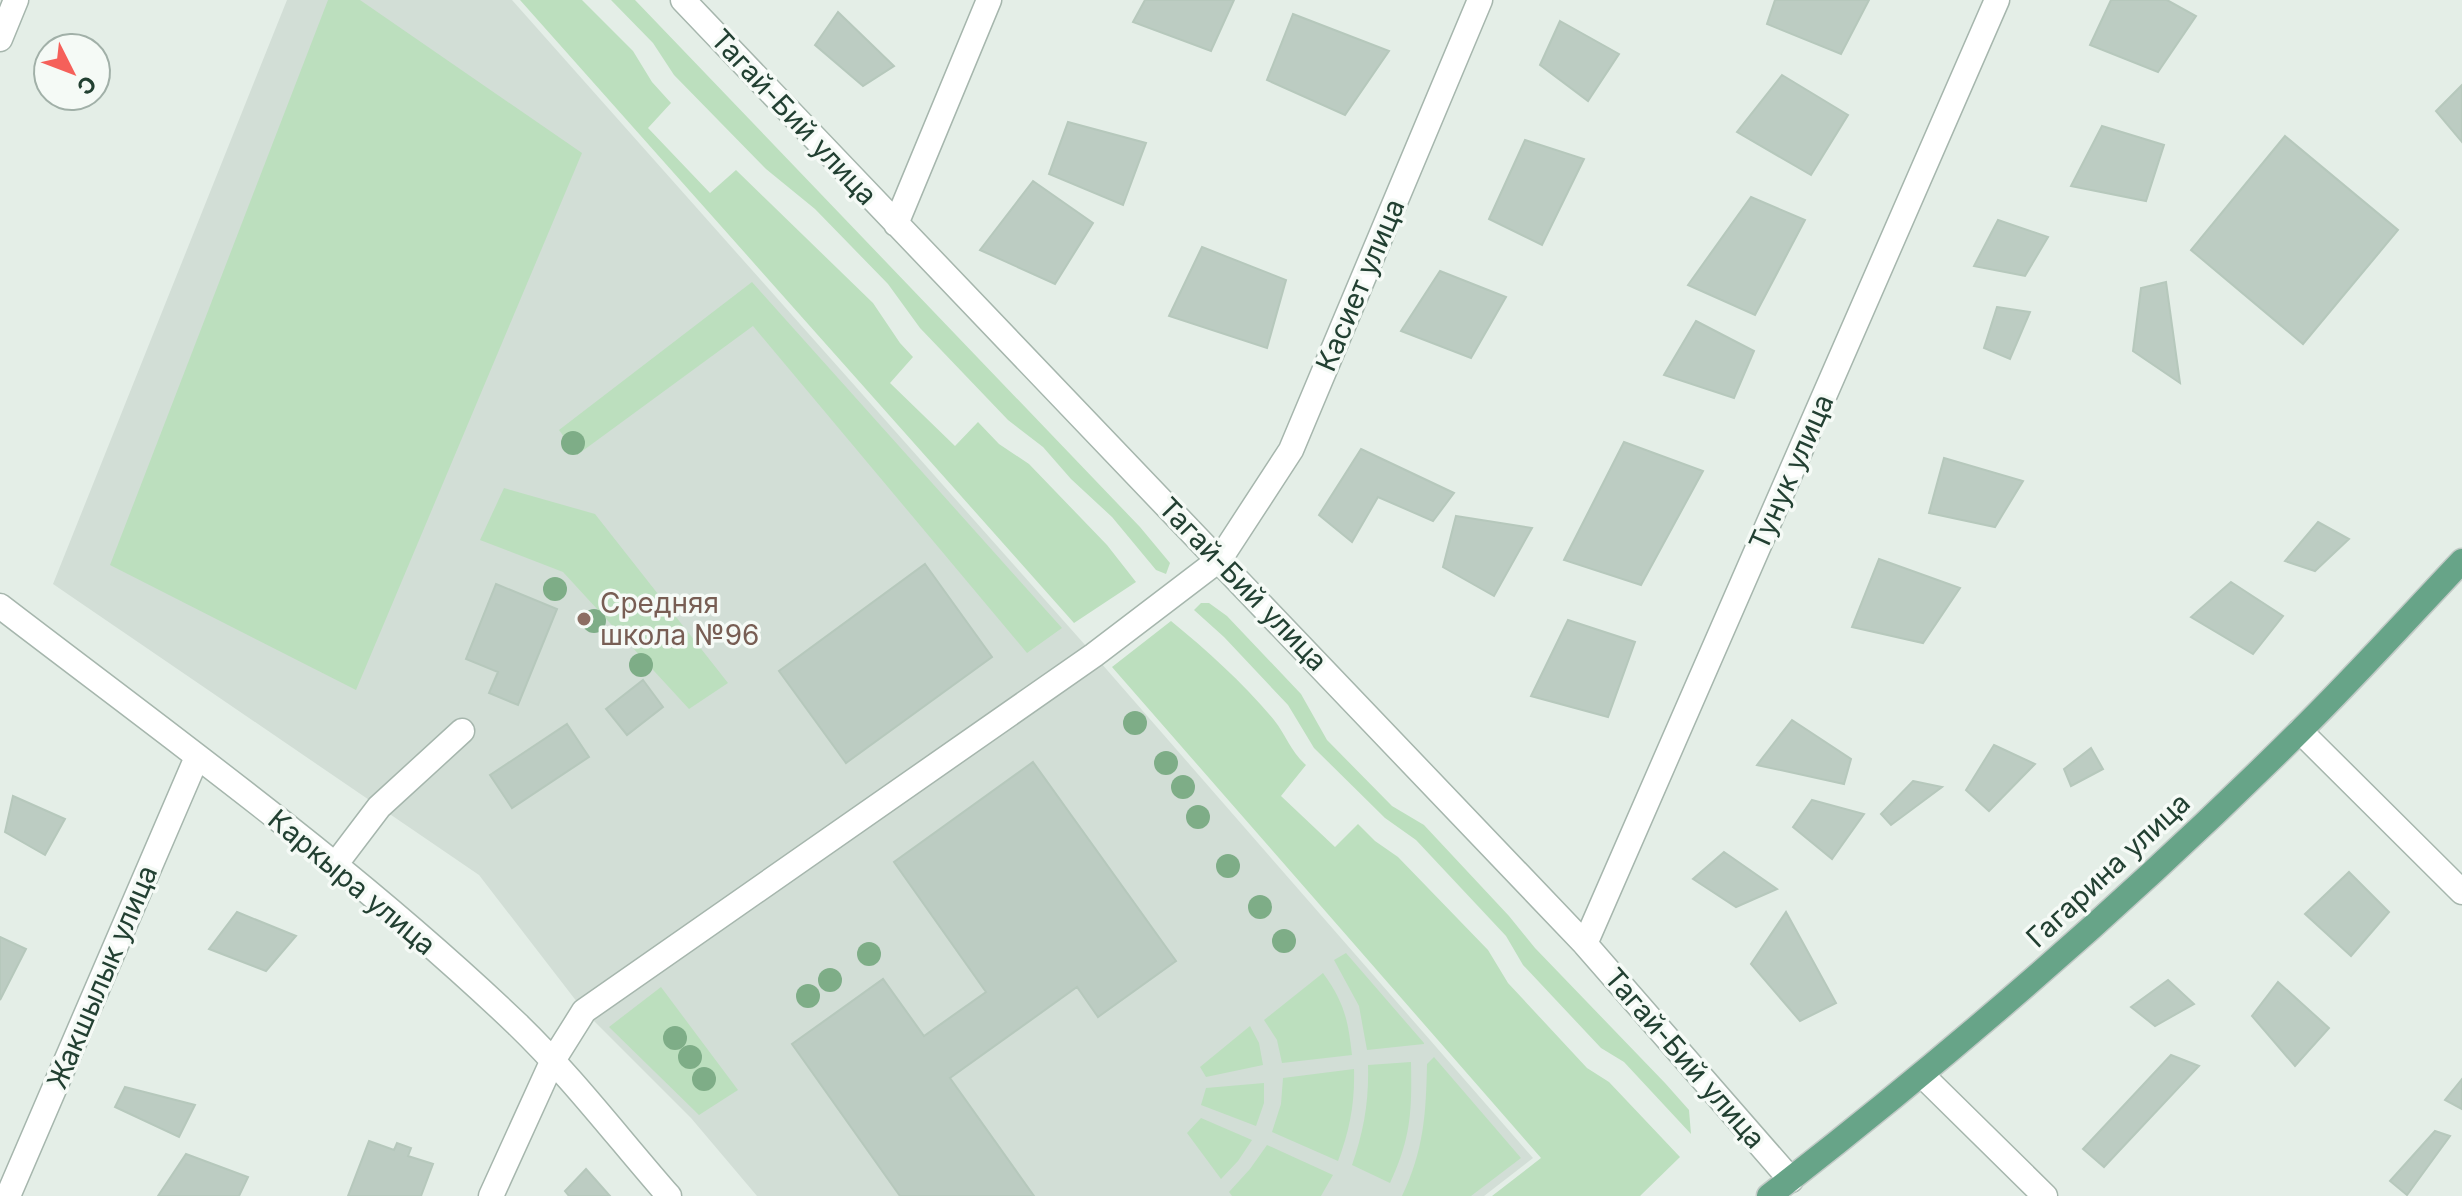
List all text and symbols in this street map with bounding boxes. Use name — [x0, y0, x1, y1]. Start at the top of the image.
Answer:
street label: Тагай-Бий улица — [704, 22, 884, 212]
north arrow — [32, 32, 112, 112]
text: С — [72, 71, 102, 100]
street label: Касиет улица — [1308, 194, 1412, 376]
street label: Тунук улица — [1742, 389, 1840, 555]
street label: Тагай-Бий улица — [1152, 490, 1334, 678]
place label: Средняя школа №96 — [600, 586, 759, 652]
marker: Средняя школа №96 — [575, 610, 593, 628]
street label: Гагарина улица — [2019, 786, 2197, 954]
street label: Каркыра улица — [261, 802, 443, 962]
street label: Жакшылык улица — [40, 860, 164, 1094]
street label: Тагай-Бий улица — [1597, 961, 1773, 1155]

